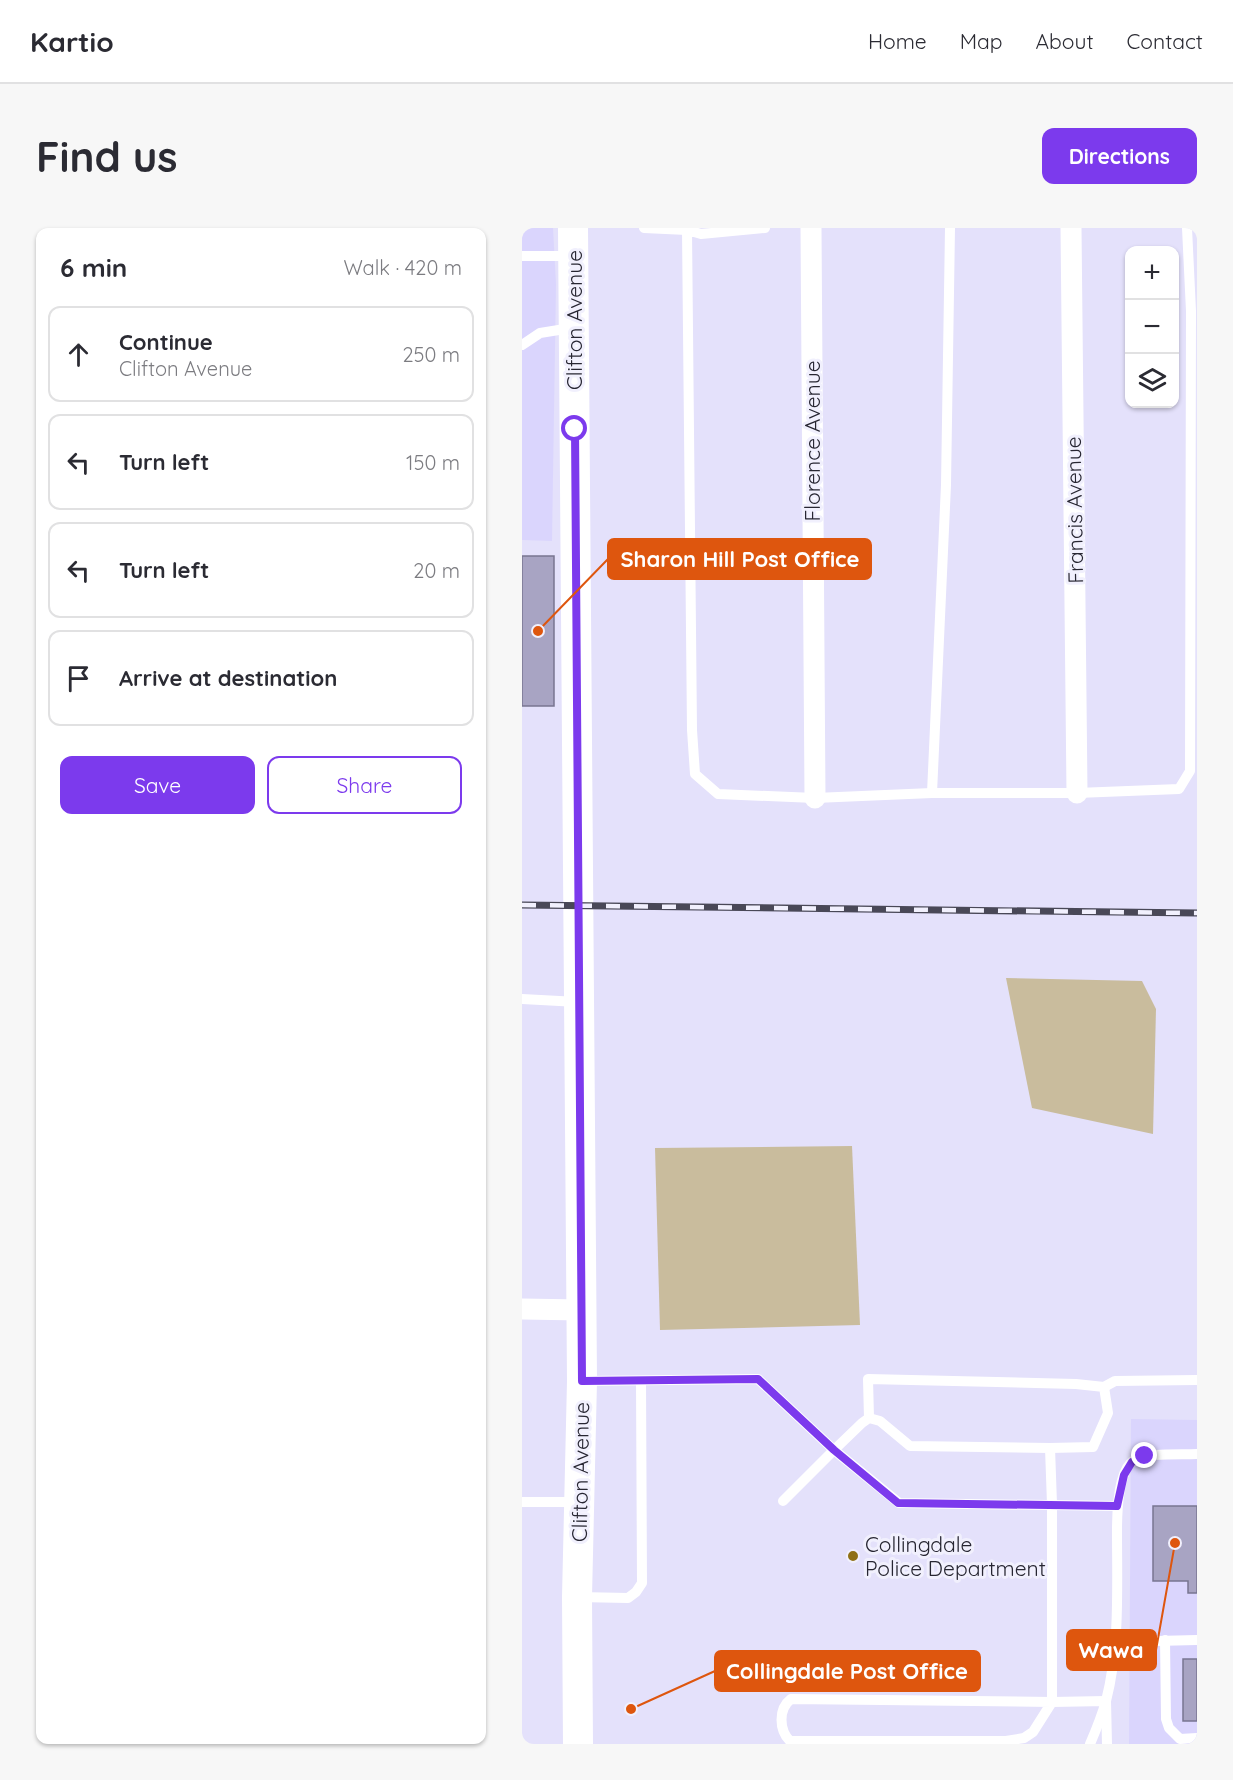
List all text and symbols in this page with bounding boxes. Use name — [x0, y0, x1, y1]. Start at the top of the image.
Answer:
text: Kartio — [30, 24, 114, 59]
text: Home — [868, 28, 927, 54]
text: Map — [960, 28, 1003, 54]
text: About — [1036, 28, 1094, 54]
text: Contact — [1127, 28, 1203, 54]
button: Directions — [1042, 128, 1197, 184]
text: Find us — [36, 130, 178, 183]
map controls — [1125, 246, 1179, 408]
button: + — [1125, 246, 1179, 300]
street label: Clifton Avenue — [561, 250, 587, 390]
text: 6 min — [60, 251, 127, 284]
text: Walk · 420 m — [343, 255, 462, 280]
button: − — [1125, 300, 1179, 354]
text: Continue — [119, 328, 213, 356]
icon: ahead — [62, 338, 95, 371]
text: 250 m — [402, 342, 460, 367]
button: layers — [1125, 354, 1179, 408]
text: Clifton Avenue — [119, 356, 252, 381]
street label: Florence Avenue — [799, 360, 825, 522]
route start — [561, 415, 587, 441]
street label: Francis Avenue — [1060, 436, 1088, 584]
icon: left — [62, 446, 95, 479]
text: Turn left — [119, 448, 209, 476]
text: 150 m — [406, 450, 460, 475]
callout: Sharon Hill Post Office — [608, 539, 871, 579]
text: Sharon Hill Post Office — [620, 545, 860, 573]
icon: left — [62, 554, 95, 587]
text: Turn left — [119, 556, 209, 584]
text: 20 m — [413, 558, 460, 583]
icon: arrive — [62, 662, 95, 695]
text: Arrive at destination — [119, 664, 337, 692]
button: Save — [60, 756, 255, 814]
button: Share — [267, 756, 462, 814]
street label: Clifton Avenue — [566, 1402, 594, 1542]
route end — [1131, 1442, 1157, 1468]
place label: Collingdale Police Department — [865, 1531, 1046, 1581]
marker: Collingdale Police Department — [846, 1549, 860, 1563]
callout: Wawa — [1067, 1630, 1156, 1670]
text: Wawa — [1078, 1636, 1144, 1664]
callout: Collingdale Post Office — [715, 1651, 980, 1691]
text: Collingdale Post Office — [726, 1657, 968, 1685]

